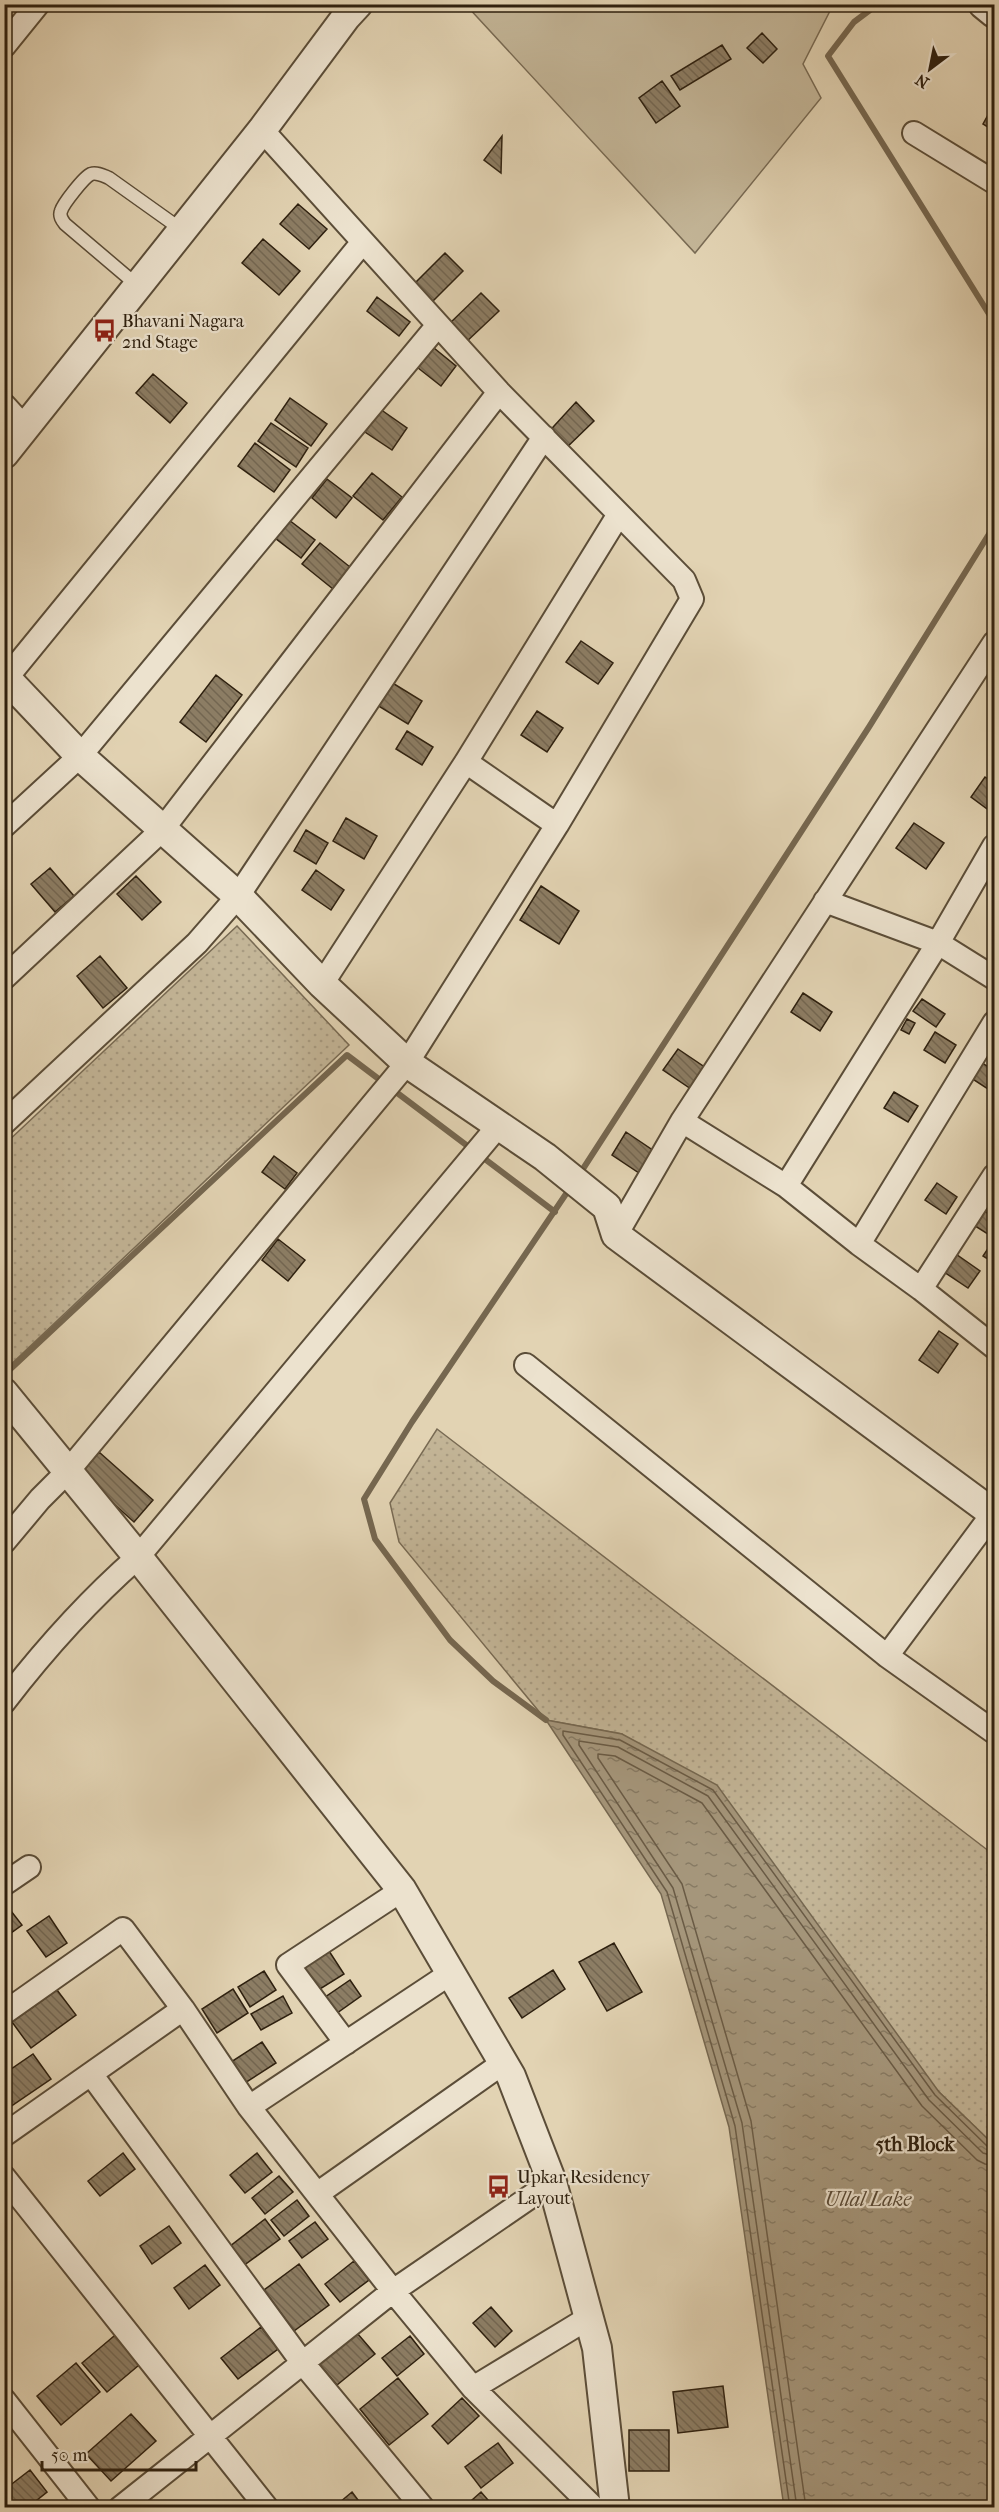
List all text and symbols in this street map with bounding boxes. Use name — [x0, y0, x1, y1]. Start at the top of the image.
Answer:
north arrow — [900, 39, 960, 99]
text: N — [911, 70, 932, 93]
place label: Bhavani Nagara 2nd Stage — [122, 311, 245, 353]
bus stop icon: Bhavani Nagara 2nd Stage — [91, 318, 117, 344]
district label: 5th Block — [876, 2133, 955, 2156]
place label: Upkar Residency Layout — [517, 2167, 651, 2209]
bus stop icon: Upkar Residency Layout — [486, 2174, 512, 2200]
water label: Ullal Lake — [825, 2188, 912, 2211]
scale bar — [42, 2434, 196, 2472]
text: 50 m — [51, 2445, 88, 2466]

